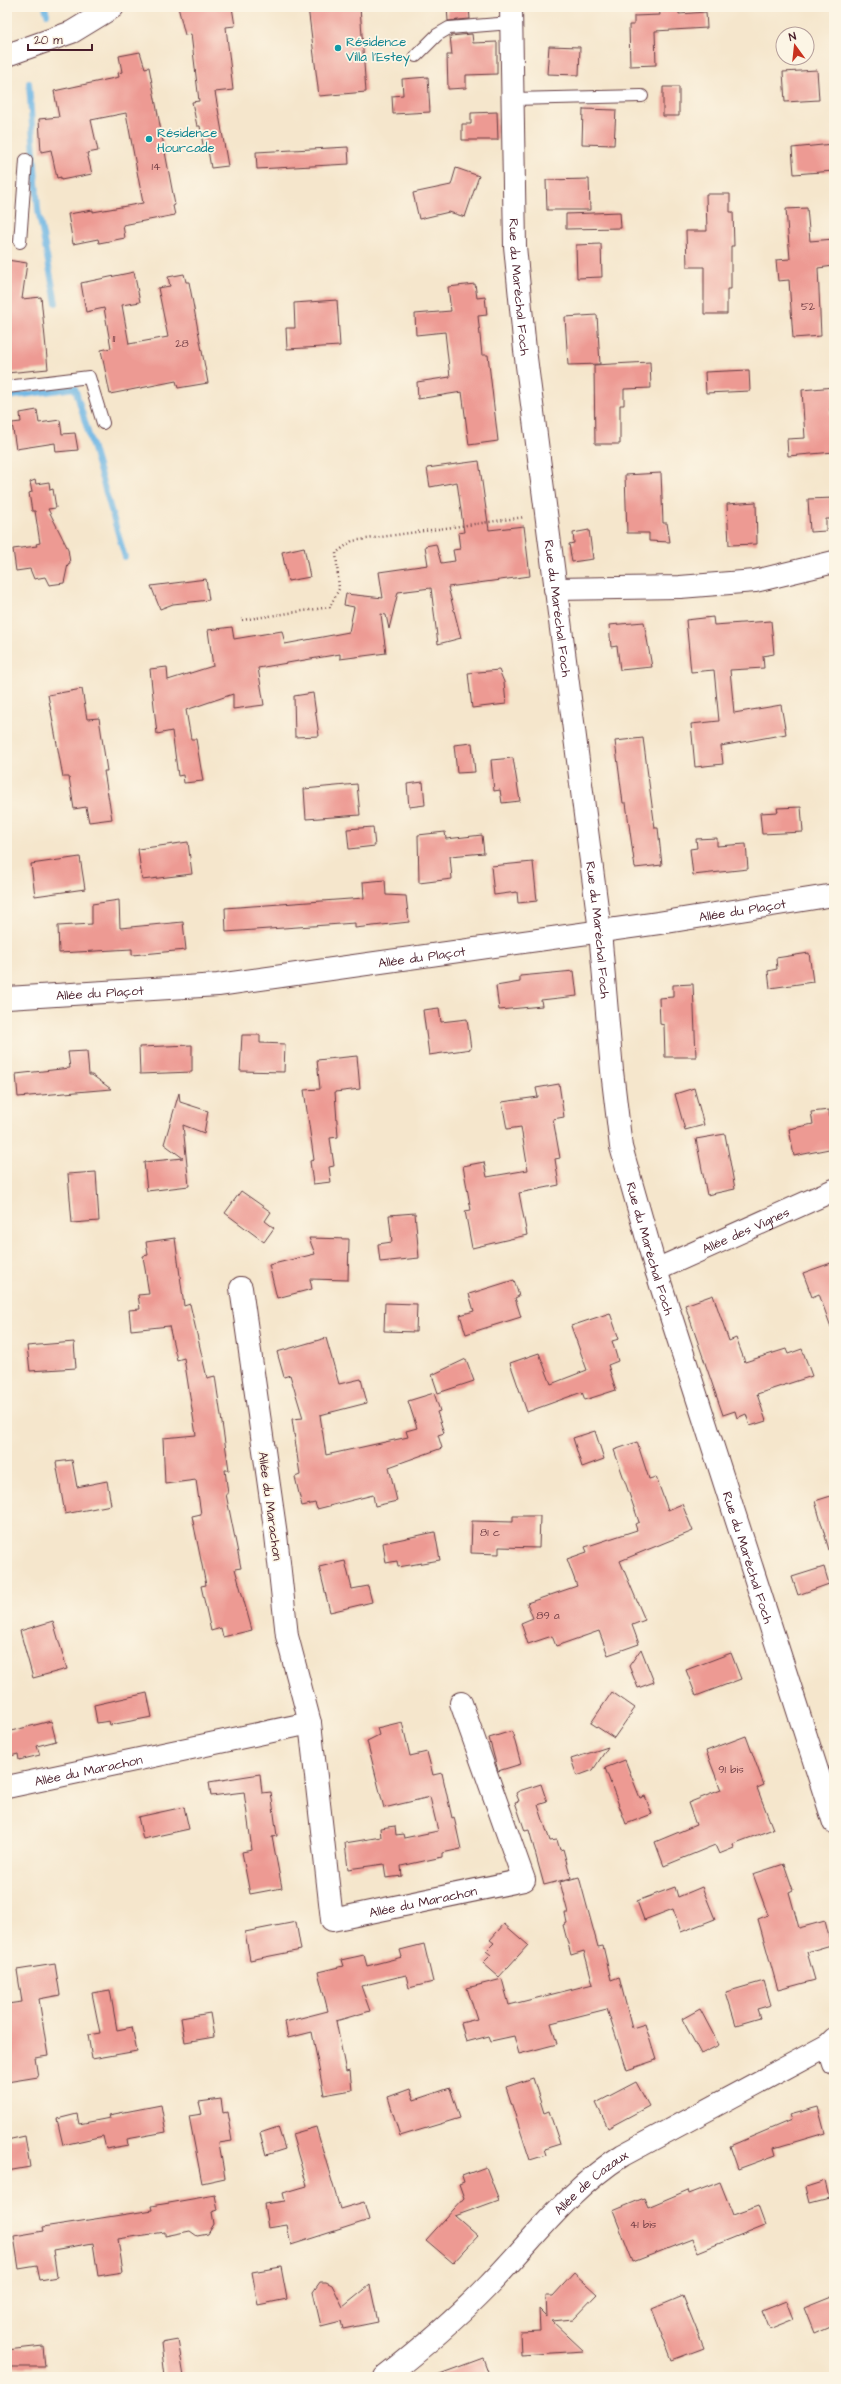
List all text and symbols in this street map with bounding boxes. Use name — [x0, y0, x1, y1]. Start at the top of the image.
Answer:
scale bar — [28, 26, 92, 52]
north arrow — [775, 26, 815, 66]
text: N — [787, 29, 798, 45]
text: 20 m — [34, 32, 63, 49]
place label: Résidence Villa l'Estey — [346, 33, 410, 67]
marker: Résidence Villa l'Estey — [333, 43, 343, 53]
place label: Résidence Hourcade — [157, 124, 217, 157]
marker: Résidence Hourcade — [144, 134, 154, 144]
house number: 14 — [152, 159, 161, 174]
street label: Rue du Maréchal Foch — [505, 218, 534, 357]
house number: 52 — [801, 299, 816, 314]
house number: 11 — [113, 331, 116, 346]
house number: 28 — [175, 336, 189, 351]
street label: Rue du Maréchal Foch — [540, 539, 575, 679]
street label: Rue du Maréchal Foch — [581, 860, 614, 1000]
street label: Allée du Plaçot — [697, 895, 788, 927]
street label: Allée du Plaçot — [377, 942, 467, 972]
street label: Allée du Plaçot — [55, 982, 145, 1005]
street label: Rue du Maréchal Foch — [621, 1180, 678, 1318]
street label: Allée des Vignes — [699, 1203, 793, 1258]
street label: Allée du Marachon — [253, 1451, 287, 1562]
street label: Rue du Maréchal Foch — [718, 1489, 777, 1626]
house number: 81 c — [480, 1525, 500, 1540]
house number: 89 a — [536, 1608, 560, 1623]
street label: Allée du Marachon — [33, 1751, 145, 1791]
house number: 91 bis — [718, 1762, 744, 1777]
street label: Allée du Marachon — [367, 1882, 479, 1922]
street label: Allée de Cazaux — [550, 2146, 632, 2219]
house number: 41 bis — [630, 2217, 657, 2232]

